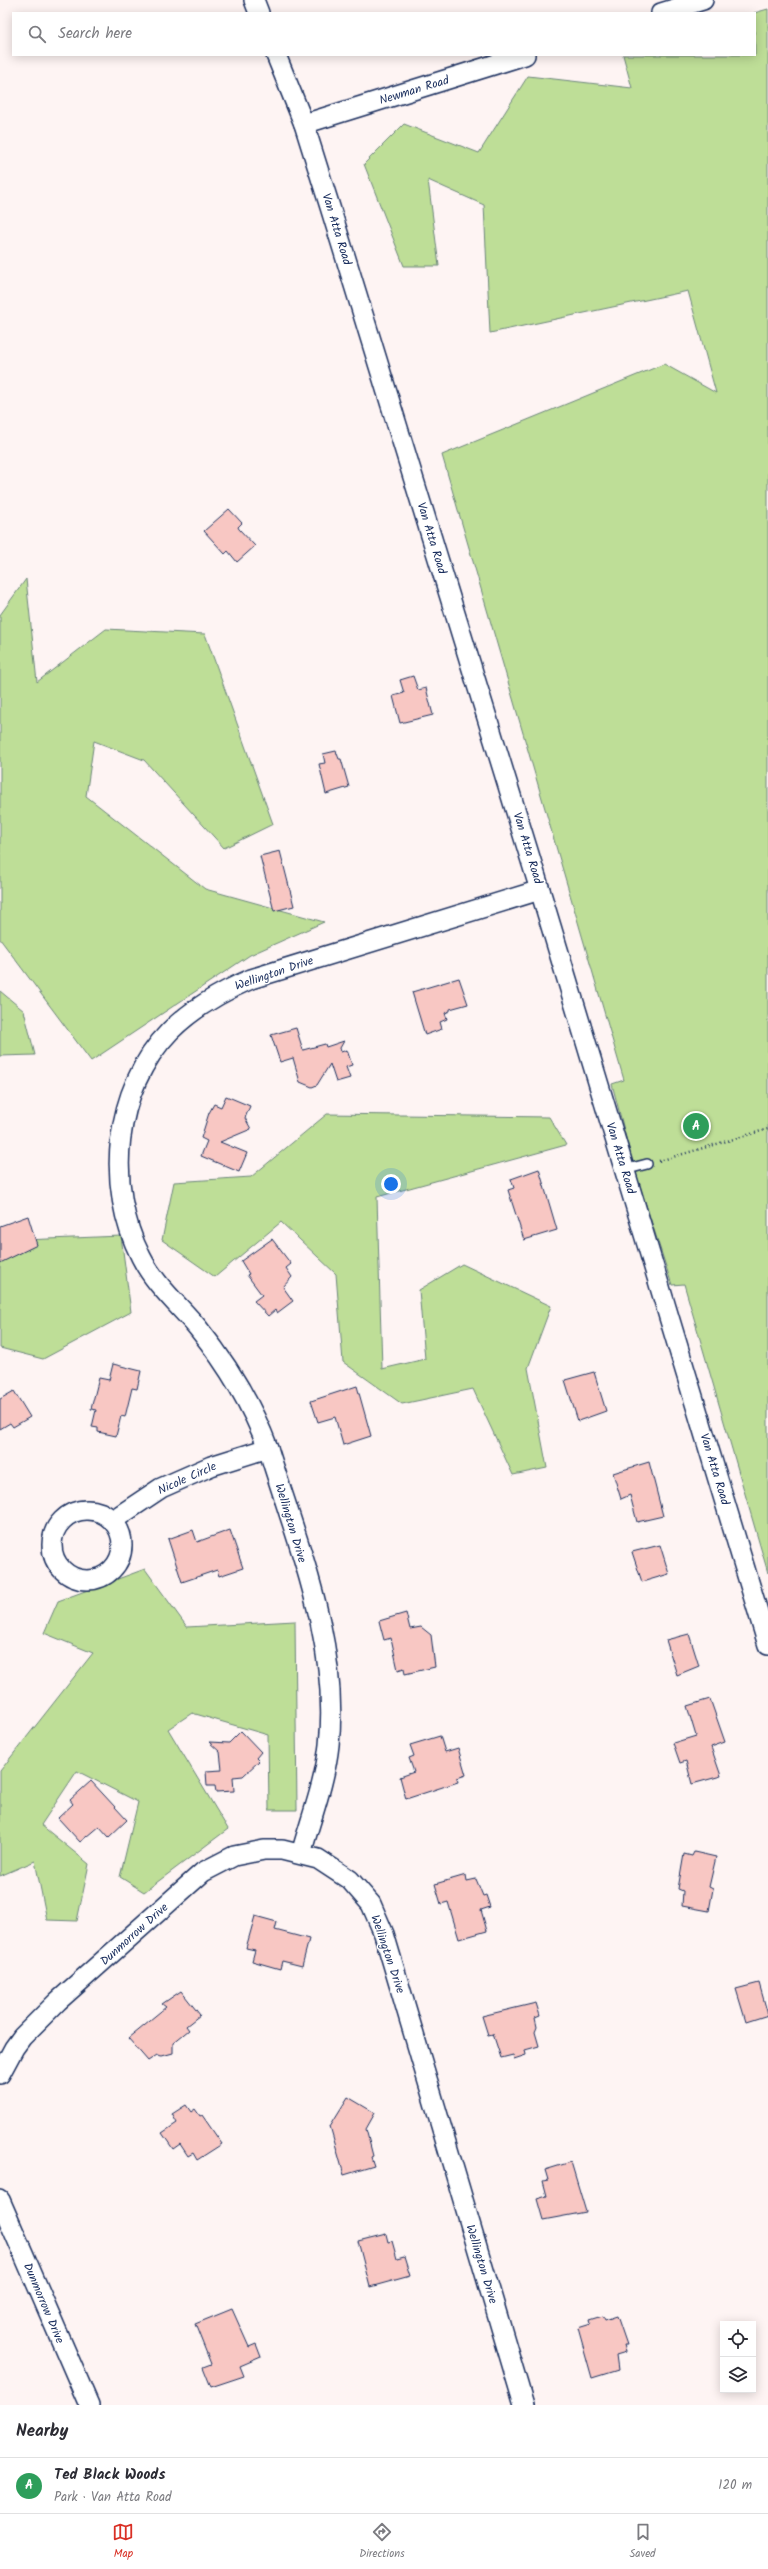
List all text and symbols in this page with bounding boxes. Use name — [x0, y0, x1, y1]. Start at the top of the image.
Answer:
search box — [12, 12, 756, 56]
text: Search here — [58, 22, 132, 46]
icon: search — [26, 23, 48, 45]
street label: Newman Road — [377, 71, 452, 110]
street label: Van Atta Road — [317, 191, 357, 268]
street label: Van Atta Road — [412, 500, 452, 577]
street label: Van Atta Road — [508, 810, 548, 887]
street label: Wellington Drive — [232, 951, 317, 996]
pin: A — [683, 1111, 709, 1141]
street label: Van Atta Road — [601, 1120, 641, 1197]
your location — [381, 1174, 401, 1194]
street label: Van Atta Road — [695, 1431, 735, 1508]
street label: Nicole Circle — [155, 1457, 220, 1500]
street label: Wellington Drive — [269, 1481, 312, 1566]
street label: Dunmorrow Drive — [96, 1898, 173, 1970]
street label: Wellington Drive — [365, 1912, 410, 1997]
street label: Wellington Drive — [460, 2222, 503, 2307]
street label: Dunmorrow Drive — [18, 2260, 69, 2347]
map controls — [720, 2321, 756, 2393]
button: locate — [720, 2321, 756, 2357]
button: layers — [720, 2357, 756, 2393]
text: Nearby — [16, 2418, 68, 2445]
text: Ted Black Woods — [54, 2463, 165, 2487]
text: A — [25, 2475, 33, 2496]
text: 120 m — [718, 2475, 752, 2496]
text: Park · Van Atta Road — [54, 2487, 172, 2508]
tab: Map — [112, 2521, 134, 2563]
tab: Directions — [359, 2521, 405, 2563]
tab: Saved — [630, 2521, 656, 2563]

